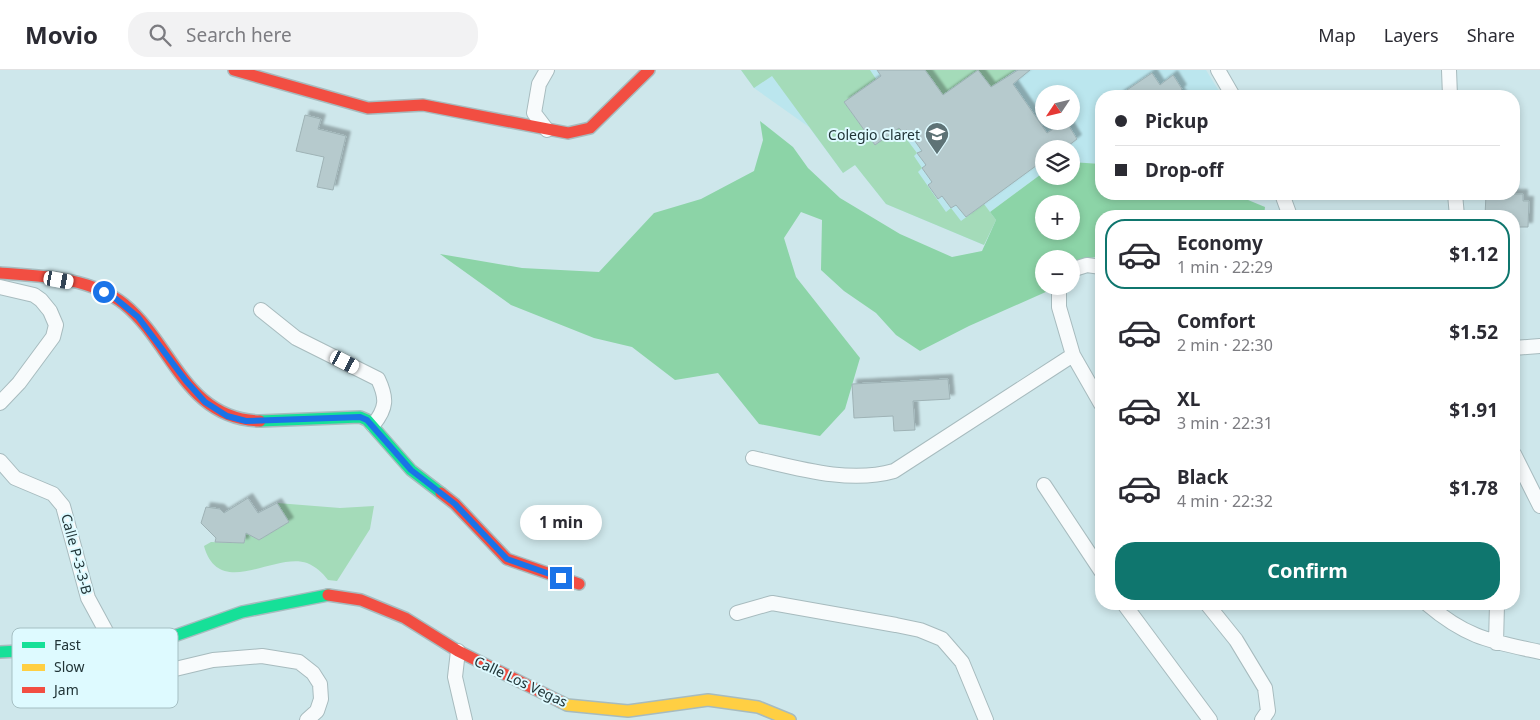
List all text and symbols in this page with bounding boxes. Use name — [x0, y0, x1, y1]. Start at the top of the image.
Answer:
search box — [128, 12, 478, 57]
text: Movio — [25, 18, 98, 51]
icon: search — [146, 21, 174, 49]
text: Search here — [186, 22, 292, 48]
text: Map — [1318, 23, 1356, 47]
text: Layers — [1384, 23, 1439, 47]
text: Share — [1467, 23, 1515, 47]
north arrow — [1035, 85, 1080, 130]
map controls — [1035, 85, 1080, 295]
text: Pickup — [1145, 108, 1208, 134]
school or university icon: Colegio Claret — [924, 121, 950, 155]
place label: Colegio Claret — [828, 125, 920, 144]
button: layers — [1035, 140, 1080, 185]
text: Drop-off — [1145, 157, 1224, 183]
button: + — [1035, 195, 1080, 240]
text: Economy — [1177, 230, 1263, 256]
icon: car — [1117, 232, 1162, 277]
text: $1.12 — [1449, 241, 1498, 267]
button: − — [1035, 250, 1080, 295]
text: 1 min · 22:29 — [1177, 256, 1273, 278]
car — [42, 270, 75, 290]
route start — [93, 281, 115, 303]
text: Comfort — [1177, 308, 1256, 334]
icon: car — [1117, 310, 1162, 355]
text: $1.52 — [1449, 319, 1498, 345]
text: 2 min · 22:30 — [1177, 334, 1273, 356]
car — [328, 349, 361, 375]
text: XL — [1177, 386, 1200, 412]
icon: car — [1117, 388, 1162, 433]
text: $1.91 — [1449, 397, 1498, 423]
text: 3 min · 22:31 — [1177, 412, 1273, 434]
text: Black — [1177, 464, 1228, 490]
icon: car — [1117, 466, 1162, 511]
text: $1.78 — [1449, 475, 1498, 501]
text: 4 min · 22:32 — [1177, 490, 1273, 512]
callout: 1 min — [520, 506, 602, 540]
text: 1 min — [539, 511, 583, 533]
street label: Calle P-3-3-B — [57, 512, 97, 596]
button: Confirm — [1115, 542, 1500, 600]
route end — [550, 567, 572, 589]
legend — [12, 628, 178, 708]
text: Fast — [54, 635, 81, 654]
street label: Calle Los Vegas — [471, 651, 571, 711]
text: Slow — [54, 657, 85, 676]
text: Jam — [52, 680, 79, 699]

